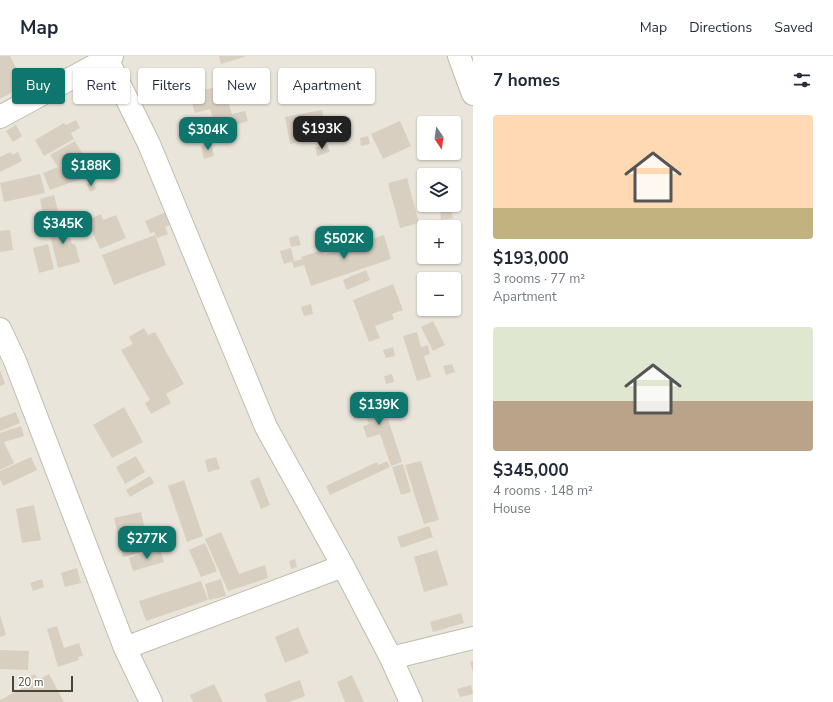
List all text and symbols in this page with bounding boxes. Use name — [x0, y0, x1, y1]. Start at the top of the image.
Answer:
text: Map — [20, 15, 58, 41]
text: Map — [640, 18, 667, 37]
text: Directions — [689, 18, 752, 37]
text: Saved — [774, 18, 813, 37]
chip: Buy — [12, 68, 65, 104]
chip: Rent — [73, 68, 130, 104]
chip: Filters — [138, 68, 205, 104]
chip: New — [213, 68, 270, 104]
chip: Apartment — [278, 68, 375, 104]
text: 7 homes — [493, 69, 560, 92]
icon: filters — [791, 69, 813, 91]
pin: $193K — [294, 116, 350, 150]
north arrow — [417, 116, 461, 160]
map controls — [417, 116, 461, 316]
pin: $304K — [180, 117, 236, 151]
text: $193K — [302, 120, 342, 138]
text: $304K — [188, 121, 228, 139]
icon: home — [617, 141, 689, 213]
pin: $188K — [63, 153, 119, 187]
text: $188K — [71, 157, 111, 175]
button: layers — [417, 168, 461, 212]
pin: $345K — [35, 211, 91, 245]
text: $345K — [43, 215, 83, 233]
button: + — [417, 220, 461, 264]
pin: $502K — [316, 226, 372, 260]
text: $502K — [324, 230, 364, 248]
text: $193,000 — [493, 247, 569, 270]
text: 3 rooms · 77 m² — [493, 270, 585, 288]
button: − — [417, 272, 461, 316]
text: Apartment — [493, 288, 556, 306]
icon: home — [617, 353, 689, 425]
pin: $139K — [351, 392, 407, 426]
text: $139K — [359, 396, 399, 414]
text: $345,000 — [493, 459, 569, 482]
text: 4 rooms · 148 m² — [493, 482, 593, 500]
text: House — [493, 500, 531, 518]
pin: $277K — [119, 526, 175, 560]
text: $277K — [127, 530, 167, 548]
scale bar — [12, 674, 73, 693]
text: 20 m — [18, 675, 43, 690]

